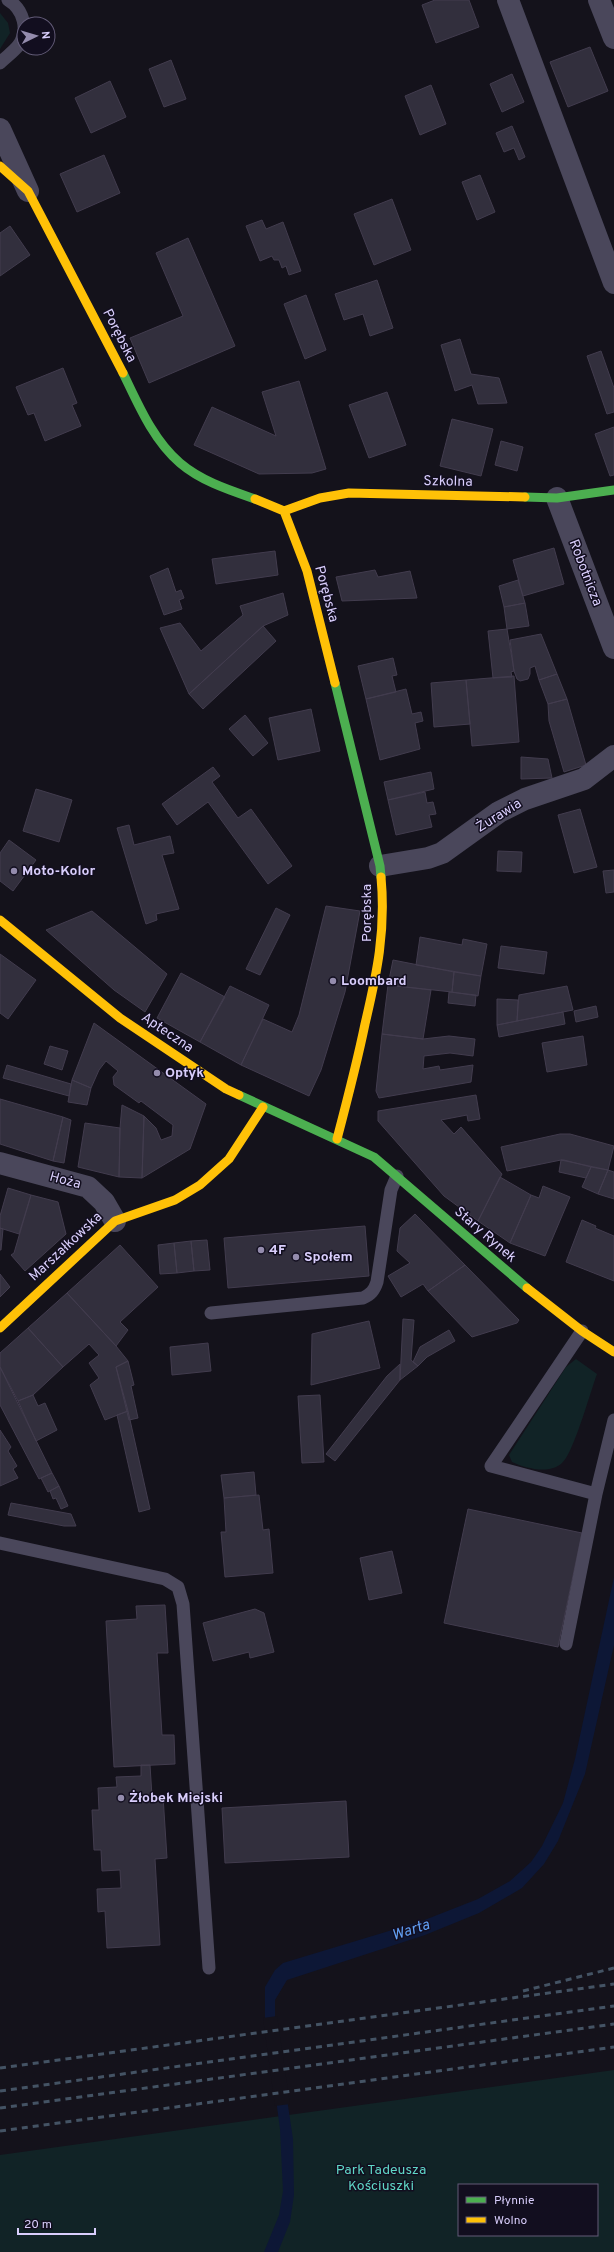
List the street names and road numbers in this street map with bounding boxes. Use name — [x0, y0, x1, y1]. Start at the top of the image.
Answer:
street label: Porębska — [98, 306, 140, 366]
street label: Szkolna — [423, 473, 473, 491]
street label: Robotnicza — [565, 537, 605, 609]
street label: Porębska — [310, 564, 342, 624]
street label: Żurawia — [473, 795, 525, 837]
street label: Porębska — [359, 884, 376, 942]
street label: Apteczna — [138, 1009, 196, 1057]
street label: Hoża — [47, 1169, 83, 1193]
street label: Stary Rynek — [450, 1203, 520, 1267]
street label: Marszałkowska — [26, 1209, 106, 1285]

